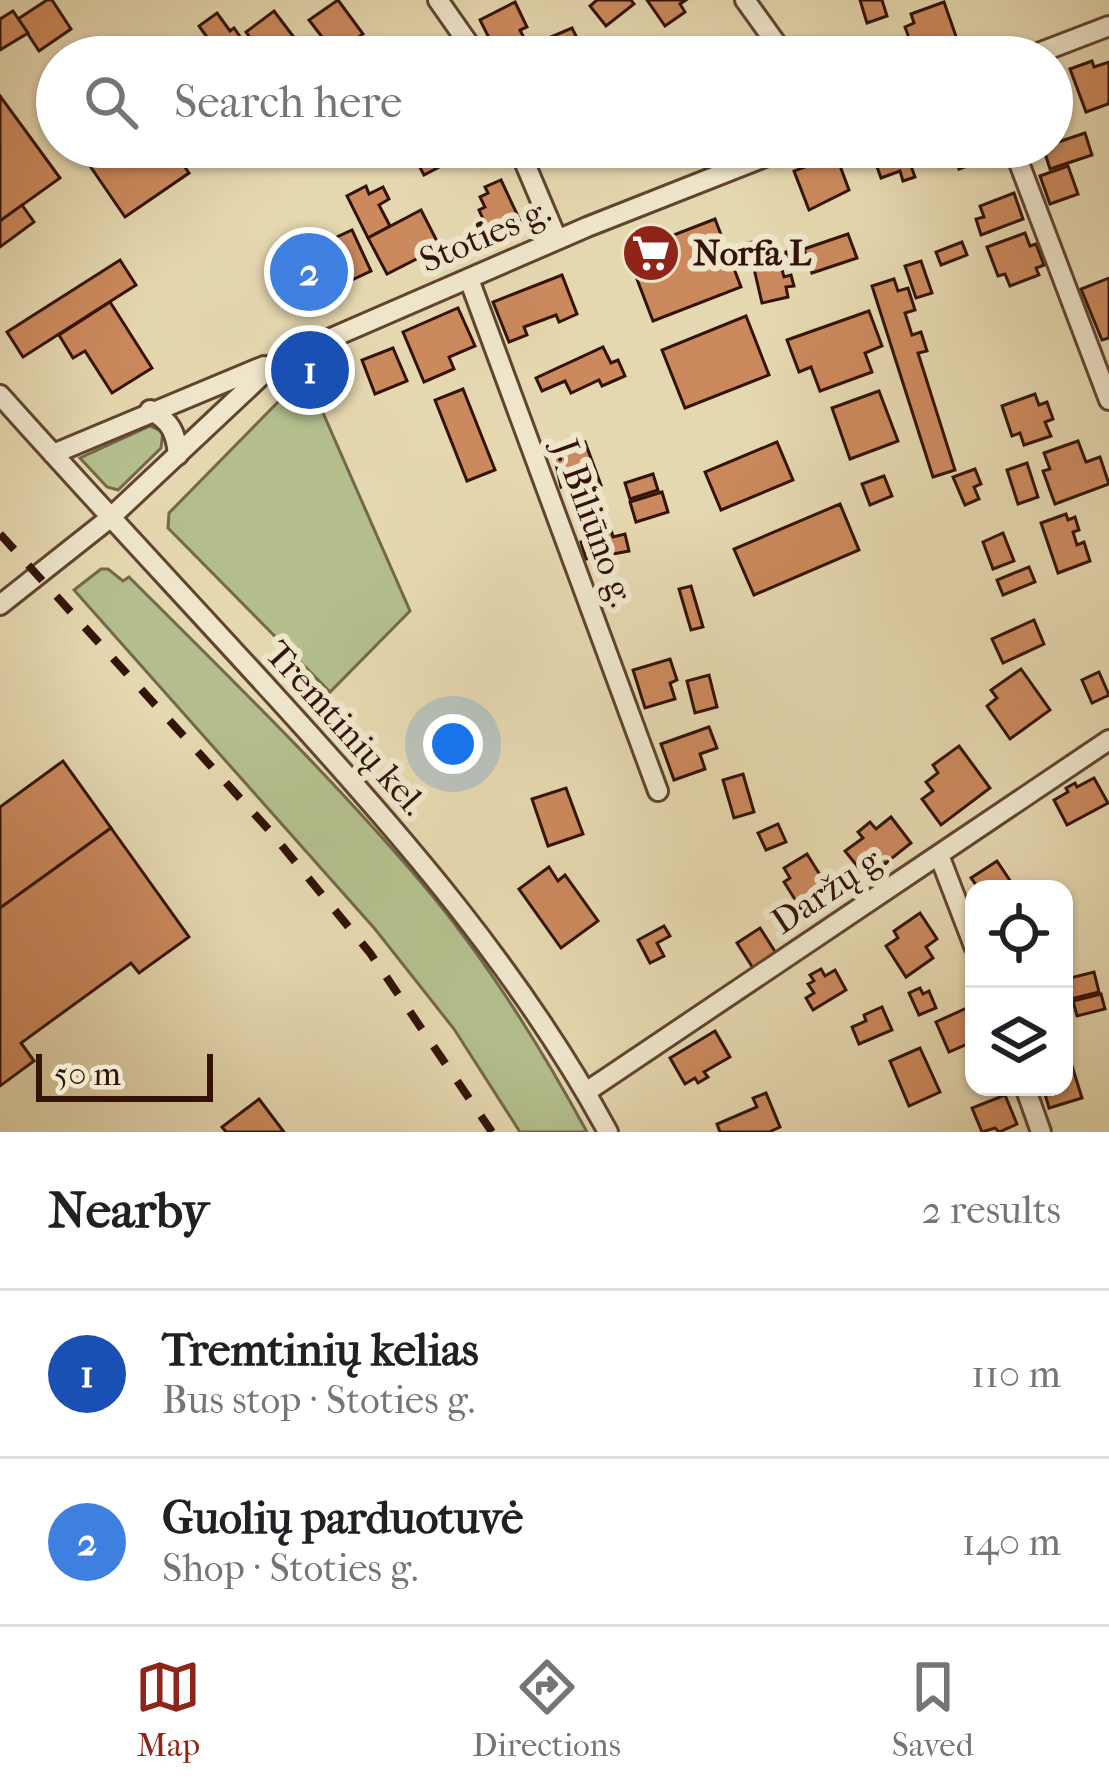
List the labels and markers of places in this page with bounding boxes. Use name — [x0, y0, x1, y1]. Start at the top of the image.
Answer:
supermarket icon: Norfa L — [620, 222, 682, 284]
pin: 2 — [270, 227, 348, 317]
place label: Norfa L — [693, 232, 812, 274]
pin: 1 — [271, 325, 349, 415]

